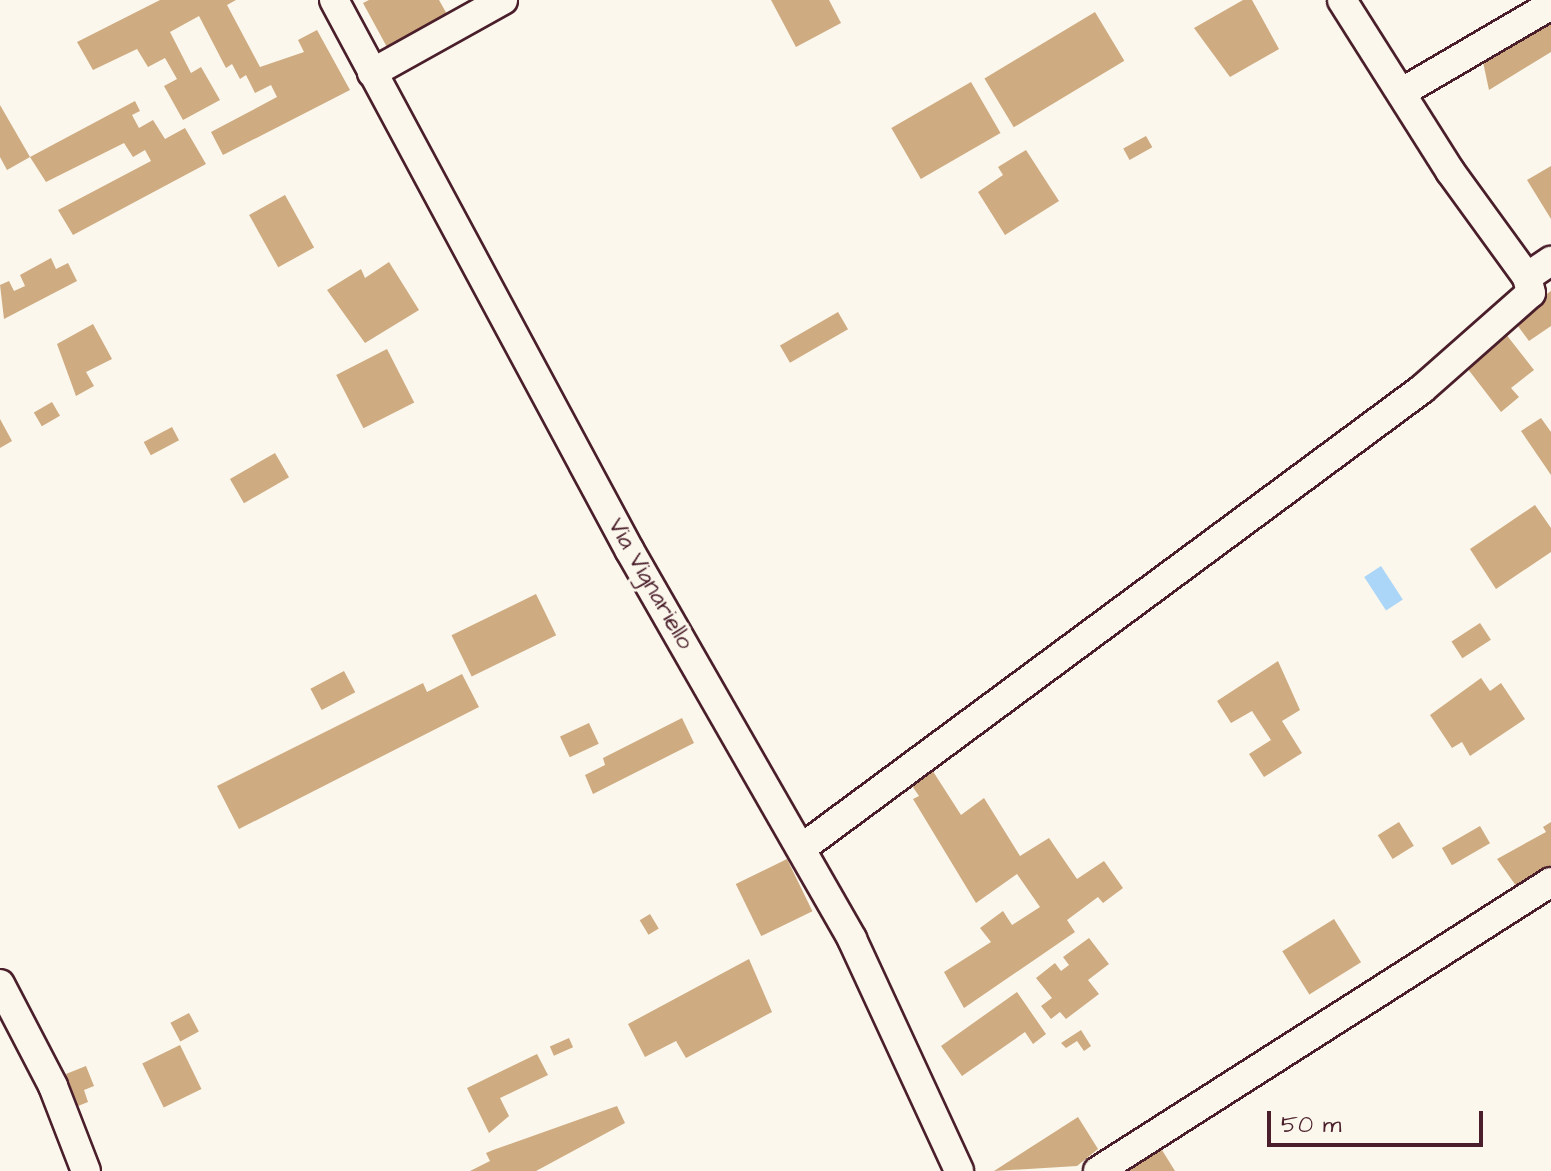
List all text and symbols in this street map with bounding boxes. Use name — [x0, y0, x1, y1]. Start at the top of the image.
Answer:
street label: Via Vignariello — [601, 513, 699, 655]
scale bar — [1271, 1095, 1487, 1145]
text: 50 m — [1281, 1108, 1341, 1142]

